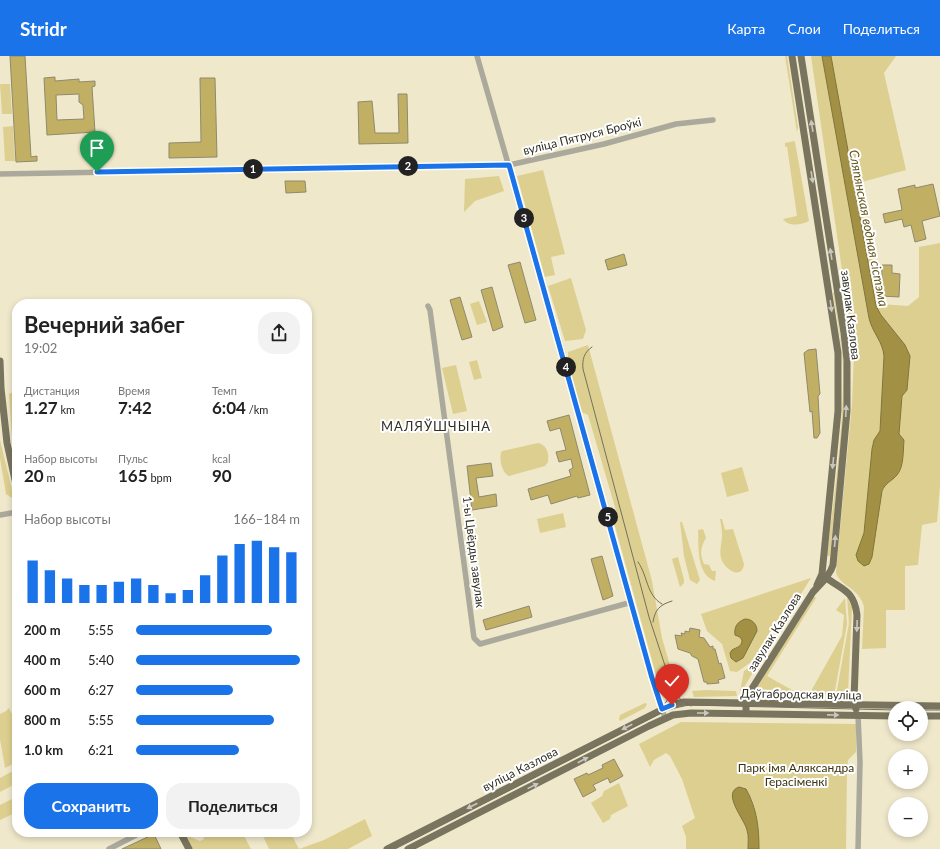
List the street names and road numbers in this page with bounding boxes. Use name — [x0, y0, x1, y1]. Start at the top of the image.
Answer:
street label: вуліца Пятруся Броўкі — [521, 114, 643, 158]
street label: завулак Казлова — [838, 269, 864, 361]
street label: 1-ы Цвёрды завулак — [460, 495, 488, 609]
street label: завулак Казлова — [744, 590, 804, 674]
street label: Даўгабродская вуліца — [740, 685, 862, 703]
street label: вуліца Казлова — [480, 744, 560, 794]

